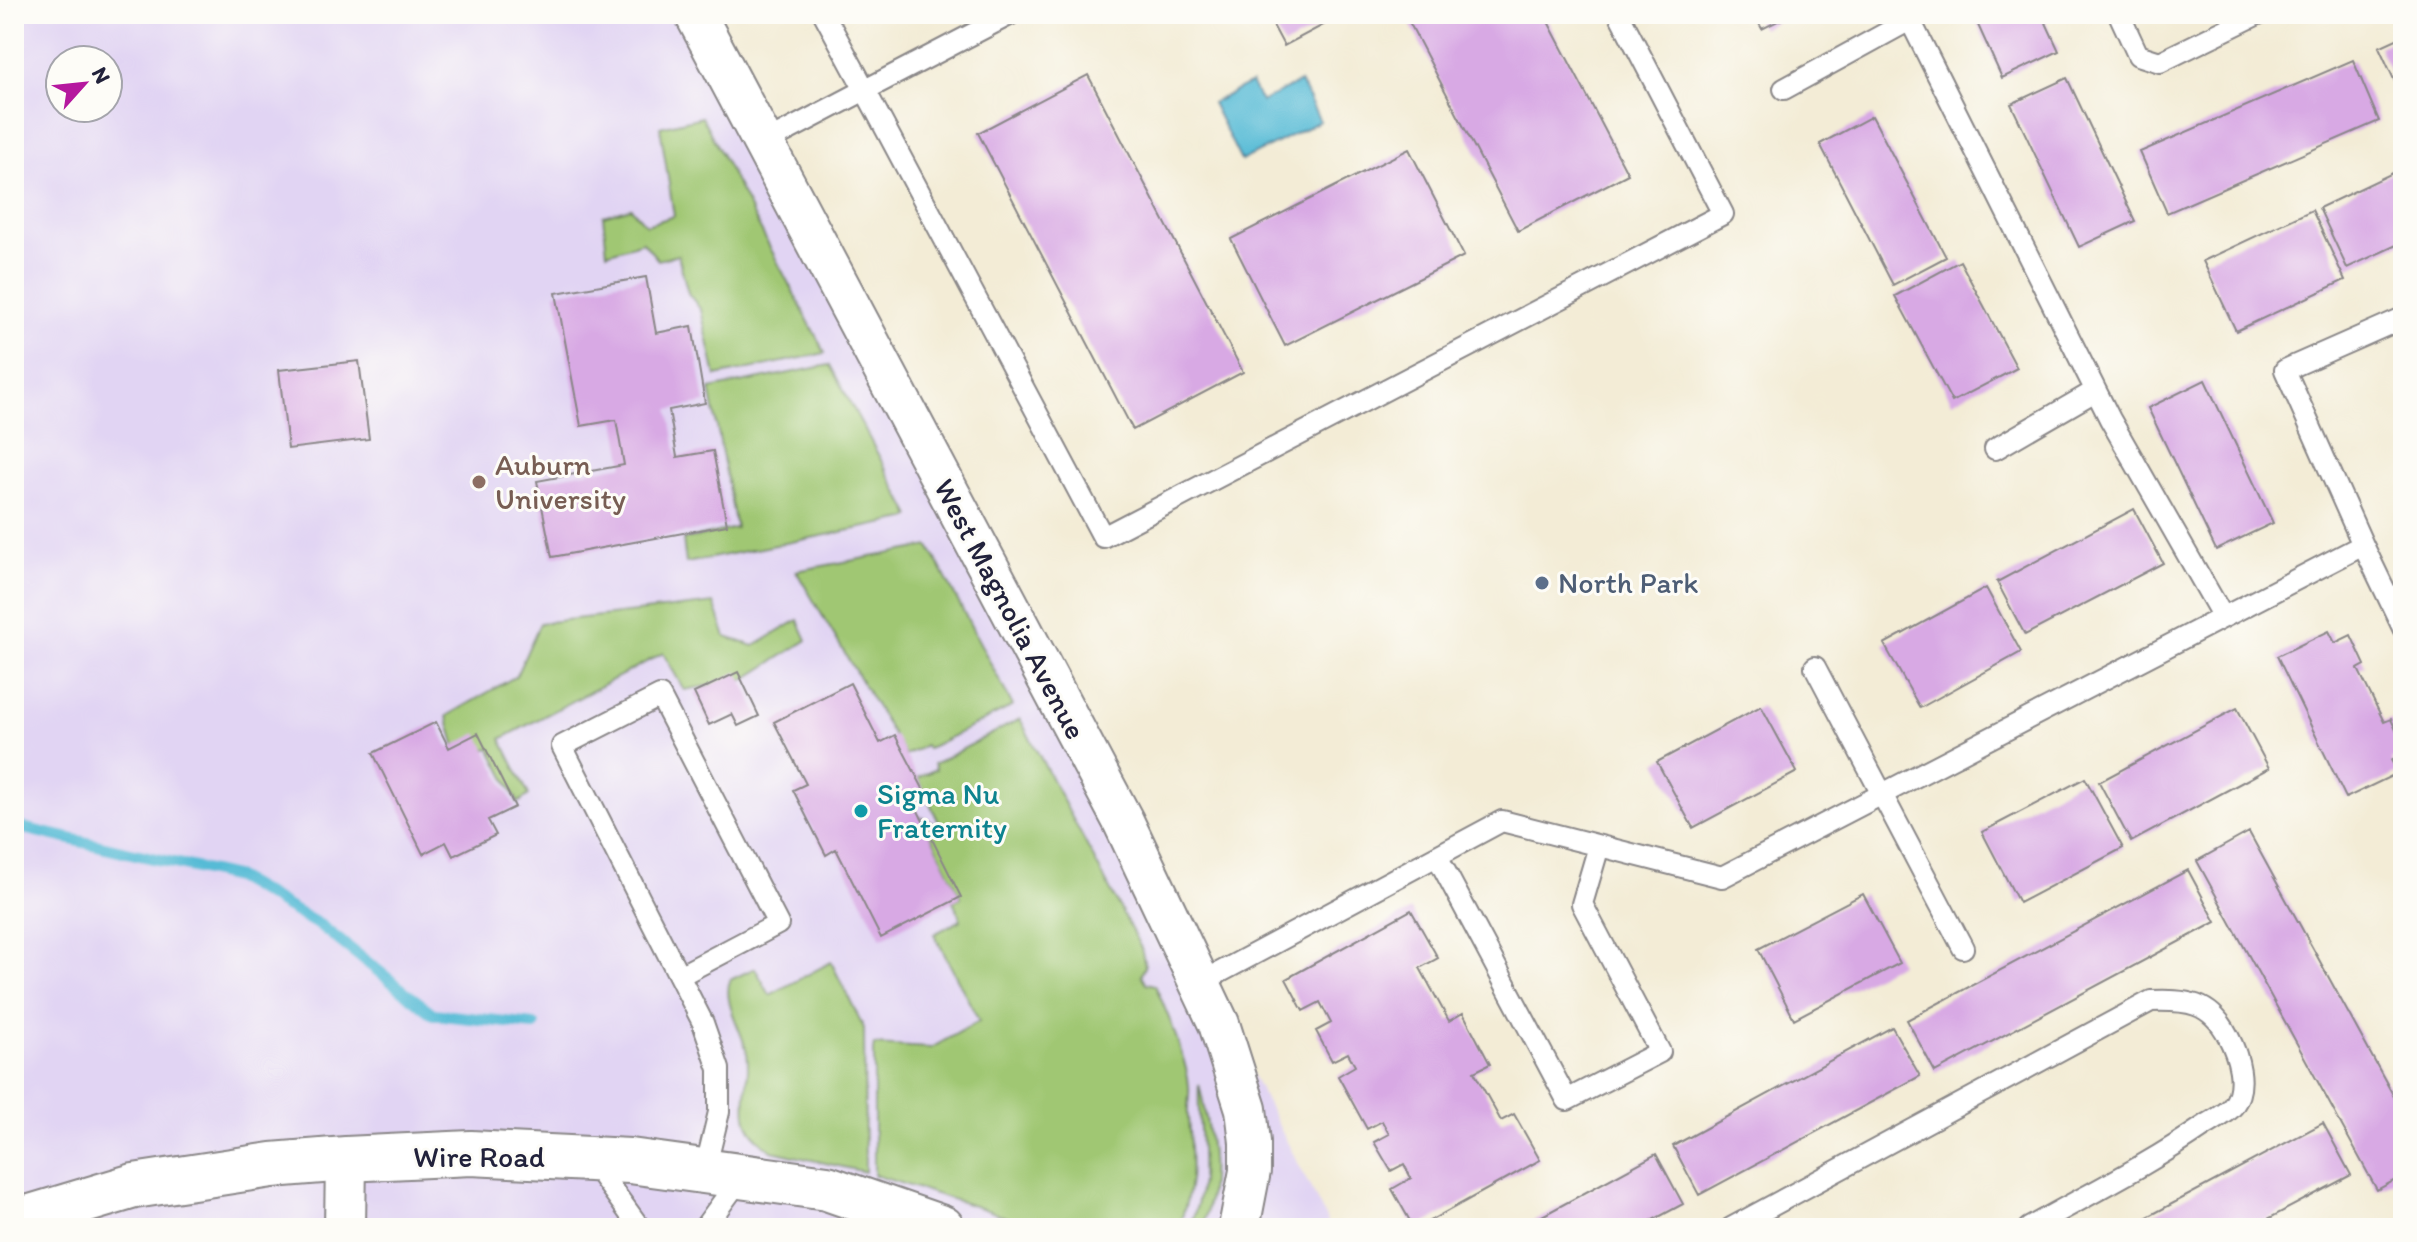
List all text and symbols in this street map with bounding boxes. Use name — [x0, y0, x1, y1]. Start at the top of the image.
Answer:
north arrow — [44, 44, 124, 124]
text: N — [86, 62, 117, 88]
place label: Auburn University — [495, 446, 626, 517]
street label: West Magnolia Avenue — [926, 472, 1095, 745]
marker: Auburn University — [470, 473, 488, 491]
place label: North Park — [1558, 564, 1699, 601]
marker: North Park — [1533, 574, 1551, 592]
place label: Sigma Nu Fraternity — [877, 775, 1007, 846]
marker: Sigma Nu Fraternity — [852, 802, 870, 820]
street label: Wire Road — [413, 1138, 545, 1175]

